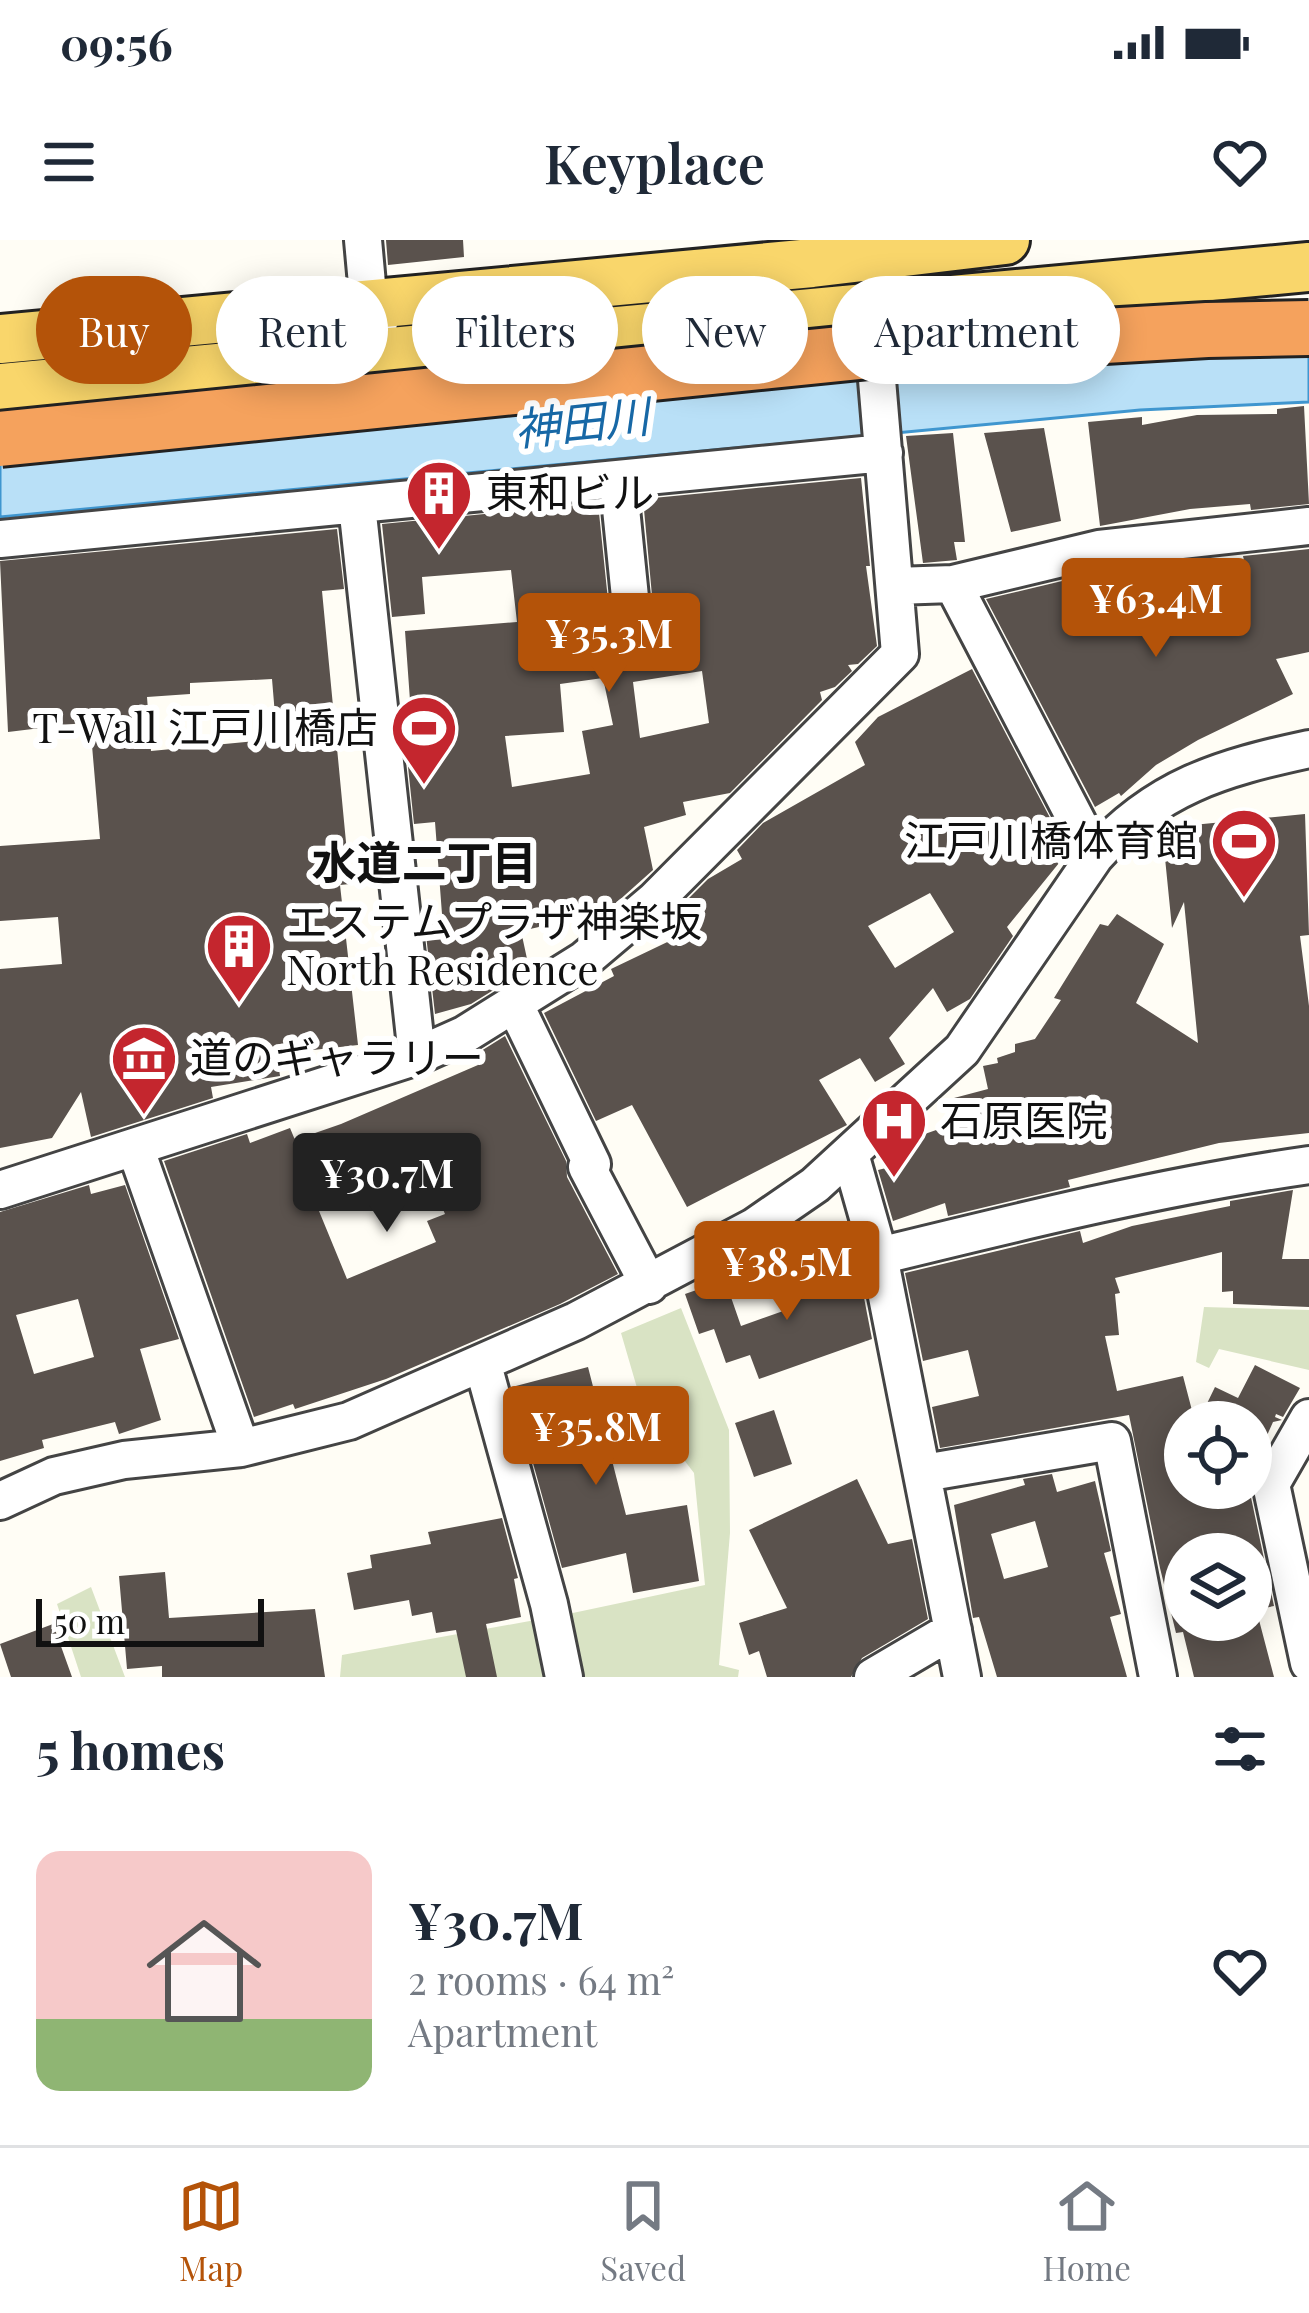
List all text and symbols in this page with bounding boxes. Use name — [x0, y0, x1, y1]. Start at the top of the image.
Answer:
text: 09:56 — [60, 12, 173, 72]
text: Keyplace — [544, 126, 765, 198]
icon: menu — [36, 129, 102, 195]
icon: heart — [1207, 129, 1273, 195]
chip: Buy — [36, 276, 192, 384]
chip: Rent — [216, 276, 388, 384]
chip: Filters — [412, 276, 618, 384]
chip: New — [642, 276, 808, 384]
chip: Apartment — [832, 276, 1120, 384]
water label: 神田川 — [511, 383, 656, 457]
building icon: 東和ビル — [404, 458, 474, 552]
place label: 東和ビル — [486, 463, 654, 519]
pin: ¥63.4M — [1058, 558, 1254, 660]
text: ¥63.4M — [1089, 571, 1223, 623]
pin: ¥35.3M — [511, 593, 707, 695]
text: ¥35.3M — [545, 606, 673, 658]
sports icon: T-Wall 江戸川橋店 — [389, 693, 459, 787]
place label: T-Wall 江戸川橋店 — [32, 698, 378, 754]
sports icon: 江戸川橋体育館 — [1209, 806, 1279, 900]
place label: 江戸川橋体育館 — [904, 811, 1198, 867]
district label: 水道二丁目 — [311, 830, 537, 890]
place label: エステムプラザ神楽坂 North Residence — [286, 892, 702, 996]
building icon: エステムプラザ神楽坂 North Residence — [204, 911, 274, 1005]
museum icon: 道のギャラリー — [109, 1023, 179, 1117]
place label: 道のギャラリー — [190, 1028, 484, 1084]
hospital icon: 石原医院 — [859, 1086, 929, 1180]
place label: 石原医院 — [940, 1091, 1108, 1147]
pin: ¥30.7M — [289, 1133, 485, 1235]
text: ¥30.7M — [320, 1146, 454, 1198]
pin: ¥38.5M — [689, 1221, 885, 1323]
text: ¥38.5M — [721, 1234, 853, 1286]
pin: ¥35.8M — [498, 1386, 694, 1488]
text: ¥35.8M — [530, 1399, 662, 1451]
map controls — [1164, 1401, 1272, 1641]
button: locate — [1164, 1401, 1272, 1509]
button: layers — [1164, 1533, 1272, 1641]
scale bar — [36, 1593, 264, 1646]
text: 50 m — [54, 1598, 125, 1642]
text: 5 homes — [36, 1715, 225, 1783]
icon: filters — [1207, 1716, 1273, 1782]
text: ¥30.7M — [408, 1885, 584, 1953]
icon: home — [132, 1899, 276, 2043]
icon: heart — [1207, 1938, 1273, 2004]
text: 2 rooms · 64 m² — [408, 1953, 674, 2005]
text: Apartment — [408, 2005, 597, 2057]
tab: Map — [178, 2173, 244, 2289]
tab: Saved — [600, 2173, 686, 2289]
tab: Home — [1042, 2173, 1131, 2289]

